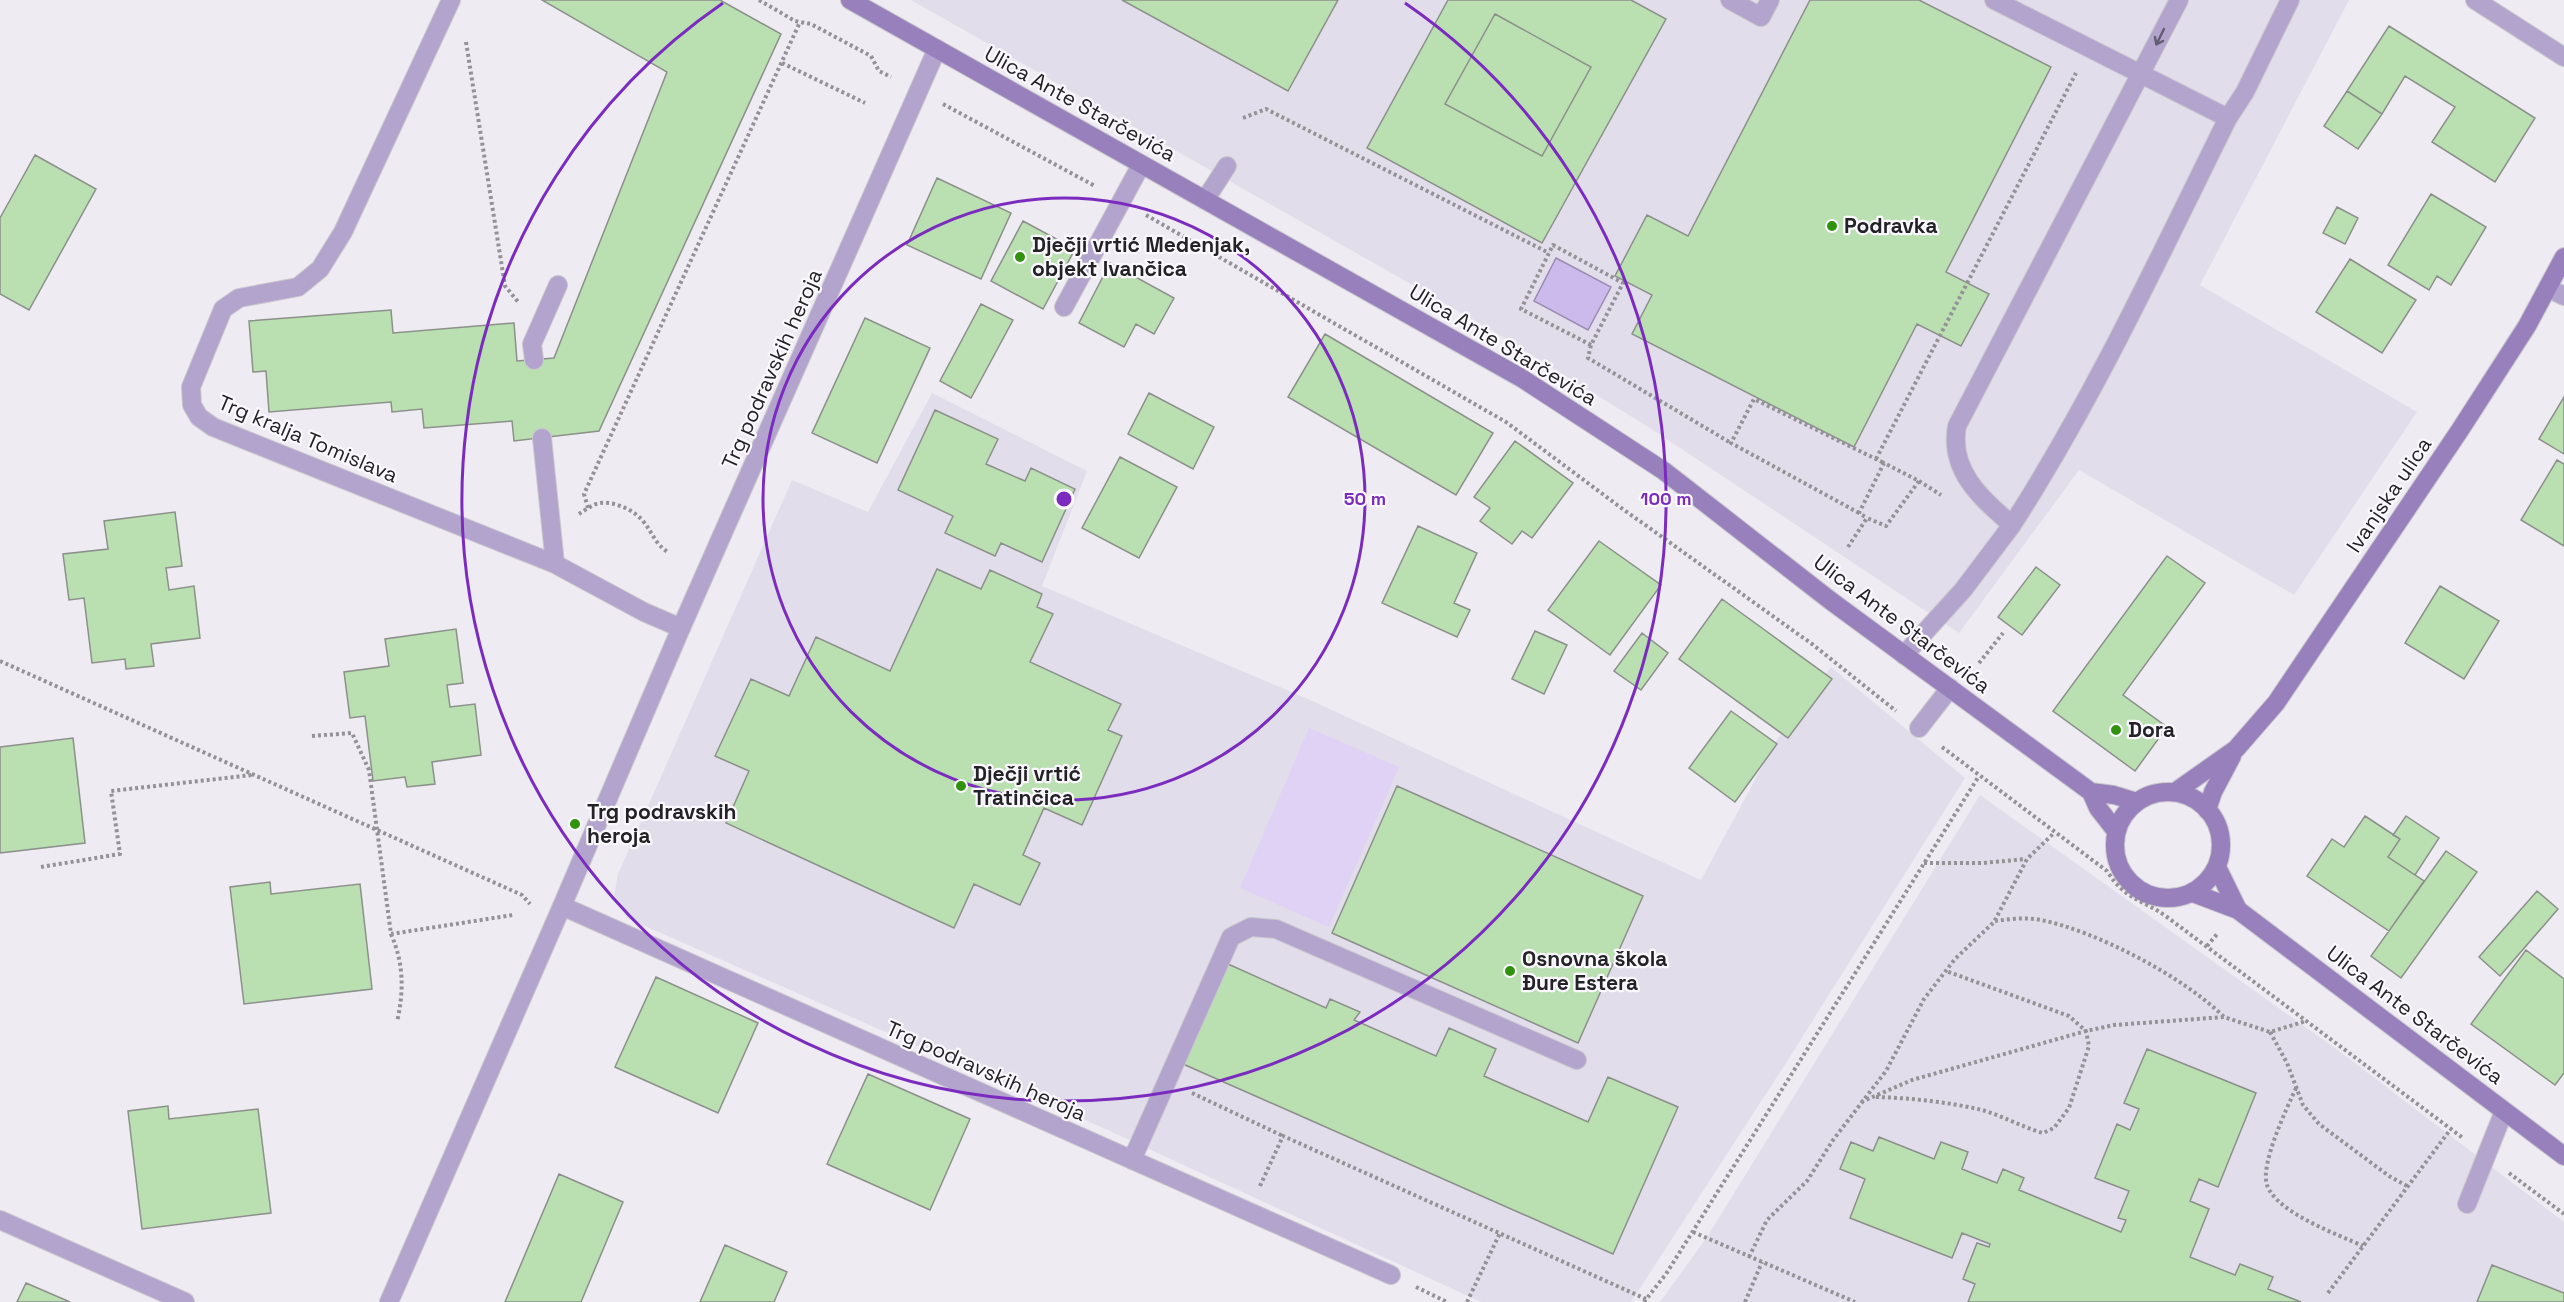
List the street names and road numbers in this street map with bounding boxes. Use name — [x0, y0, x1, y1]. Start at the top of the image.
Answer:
street label: Ulica Ante Starčevića — [980, 40, 1181, 167]
street label: Trg podravskih heroja — [715, 265, 828, 473]
street label: Ulica Ante Starčevića — [1404, 278, 1602, 411]
street label: Trg kralja Tomislava — [214, 388, 402, 489]
street label: Ivanjska ulica — [2340, 432, 2437, 558]
street label: Ulica Ante Starčevića — [1808, 548, 1996, 699]
street label: Ulica Ante Starčevića — [2321, 939, 2509, 1090]
street label: Trg podravskih heroja — [882, 1014, 1090, 1127]

